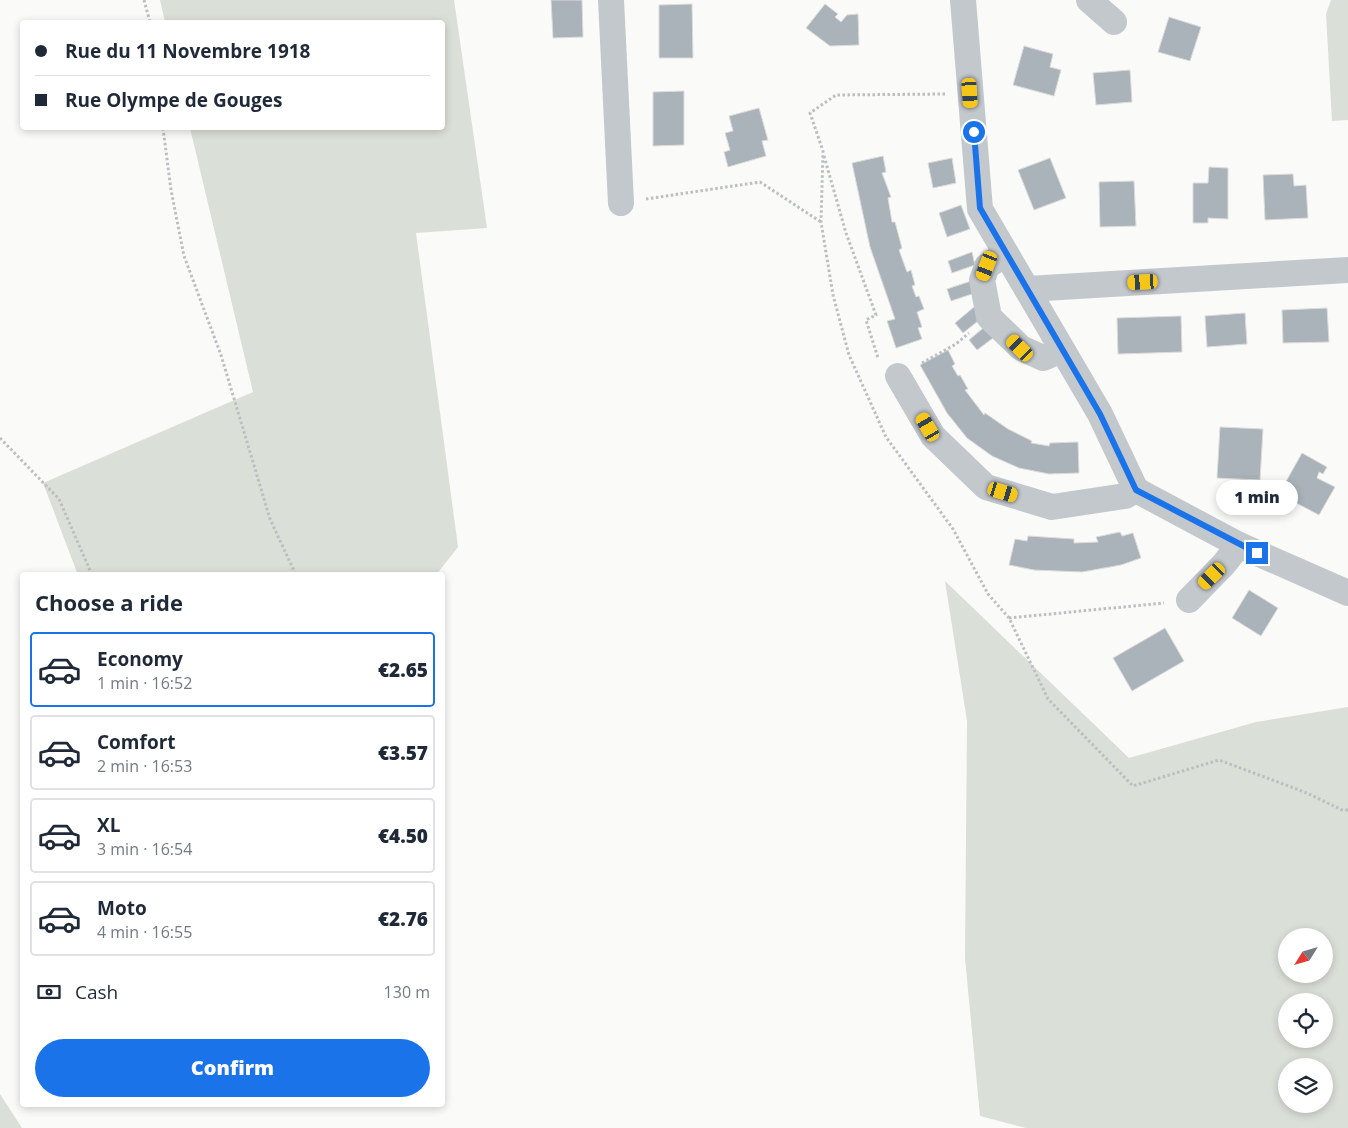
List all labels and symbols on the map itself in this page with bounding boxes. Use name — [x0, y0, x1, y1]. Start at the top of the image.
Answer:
car — [961, 78, 978, 108]
route start — [963, 121, 985, 143]
car — [974, 249, 999, 283]
car — [1127, 274, 1158, 290]
car — [1004, 332, 1035, 364]
car — [914, 410, 941, 444]
car — [986, 480, 1019, 504]
callout: 1 min — [1216, 480, 1298, 516]
route end — [1246, 542, 1268, 564]
car — [1196, 560, 1227, 592]
north arrow — [1278, 928, 1332, 982]

